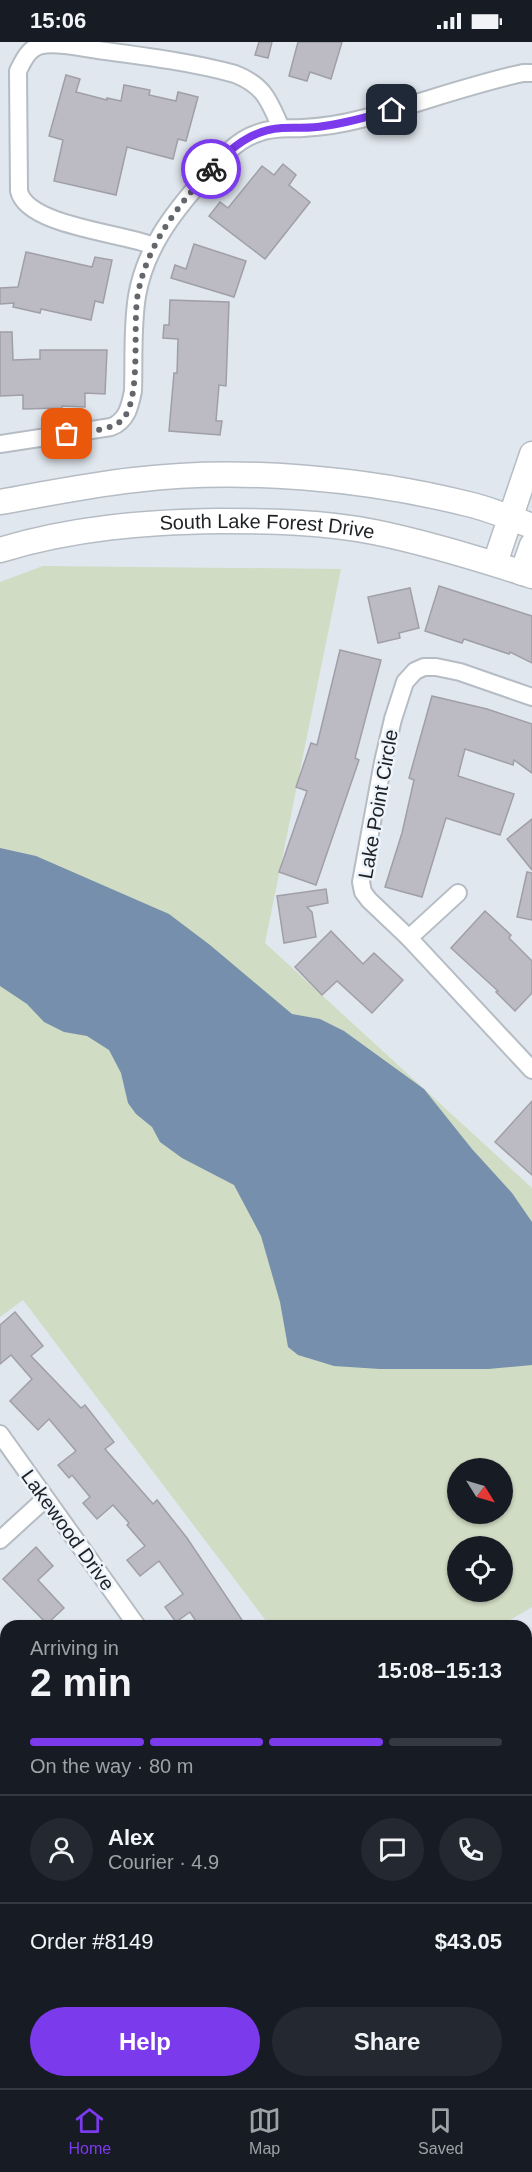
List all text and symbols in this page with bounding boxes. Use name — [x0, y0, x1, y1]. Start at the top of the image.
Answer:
text: 15:06 — [30, 8, 86, 33]
pin — [366, 84, 417, 135]
icon: home — [375, 93, 408, 126]
courier — [181, 139, 241, 199]
icon: bike — [195, 153, 228, 186]
pin — [41, 408, 92, 459]
icon: bag — [50, 417, 83, 450]
street label: South Lake Forest Drive — [159, 510, 377, 543]
street label: Lake Point Circle — [354, 728, 402, 880]
north arrow — [447, 1458, 513, 1524]
map controls — [447, 1458, 513, 1602]
street label: Lakewood Drive — [17, 1466, 119, 1594]
button: locate — [447, 1536, 513, 1602]
text: Arriving in — [30, 1637, 119, 1659]
text: 15:08–15:13 — [377, 1658, 502, 1683]
text: 2 min — [30, 1661, 132, 1704]
text: On the way · 80 m — [30, 1755, 193, 1777]
button: person — [30, 1818, 93, 1881]
button: chat — [361, 1818, 424, 1881]
button: phone — [439, 1818, 502, 1881]
text: Alex — [108, 1825, 154, 1850]
text: Courier · 4.9 — [108, 1851, 219, 1873]
text: Order #8149 — [30, 1929, 154, 1954]
text: $43.05 — [435, 1929, 502, 1954]
button: Help — [30, 2007, 260, 2076]
button: Share — [272, 2007, 502, 2076]
tab: Home — [68, 2104, 111, 2158]
tab: Map — [248, 2104, 281, 2158]
tab: Saved — [418, 2104, 463, 2158]

